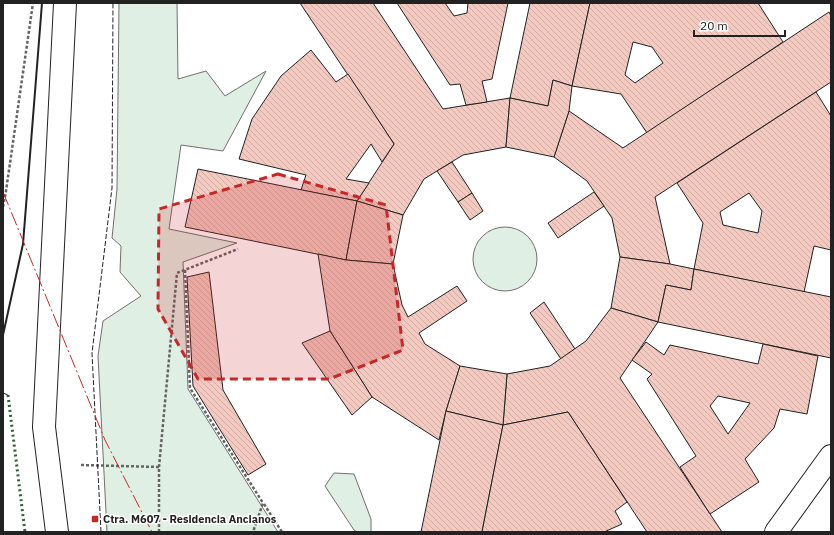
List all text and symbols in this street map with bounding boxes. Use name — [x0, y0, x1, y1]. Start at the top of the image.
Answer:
scale bar — [694, 12, 785, 38]
text: 20 m — [700, 18, 728, 33]
place label: Ctra. M607 - Residencia Ancianos — [103, 512, 277, 526]
marker: Ctra. M607 - Residencia Ancianos — [90, 514, 100, 524]

